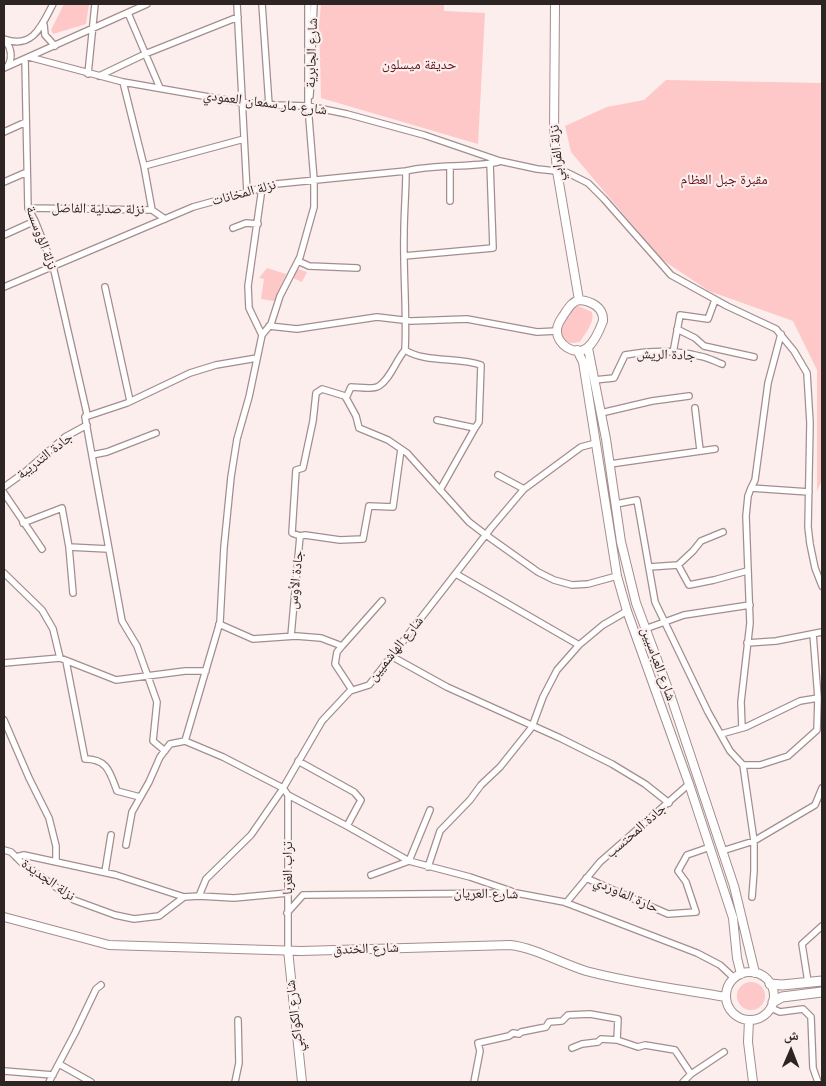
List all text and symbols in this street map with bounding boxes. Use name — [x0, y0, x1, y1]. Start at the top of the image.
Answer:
street label: شارع الجابرية — [302, 18, 322, 88]
park label: حديقة ميسلون — [382, 57, 456, 73]
street label: شارع مار سمعان العمودي — [202, 87, 328, 119]
street label: نزلة الفرابي — [546, 124, 568, 182]
park label: مقبرة جبل العظام — [680, 172, 768, 188]
street label: نزلة المخانات — [210, 176, 278, 210]
street label: نزلة صدلية الفاضل — [51, 200, 145, 218]
street label: نزلة الؤوسسة — [22, 204, 60, 272]
street label: جادة الريش — [636, 346, 696, 364]
street label: جادة التدريبة — [14, 429, 76, 483]
street label: جادة الأوس — [285, 550, 307, 610]
street label: شارع الهاشميين — [365, 613, 427, 685]
street label: شارع العباسيين — [637, 625, 679, 703]
street label: جادة المحتسب — [602, 800, 670, 862]
street label: تراب الغربا — [280, 841, 296, 895]
street label: نزلة الجديدة — [18, 855, 78, 905]
street label: حارة الماوردي — [591, 873, 661, 917]
street label: شارع العريان — [454, 885, 518, 903]
street label: شارع الخندق — [333, 939, 399, 959]
street label: شارع الكواكبي — [282, 979, 308, 1053]
north arrow — [766, 1026, 816, 1076]
text: ش — [784, 1027, 799, 1044]

